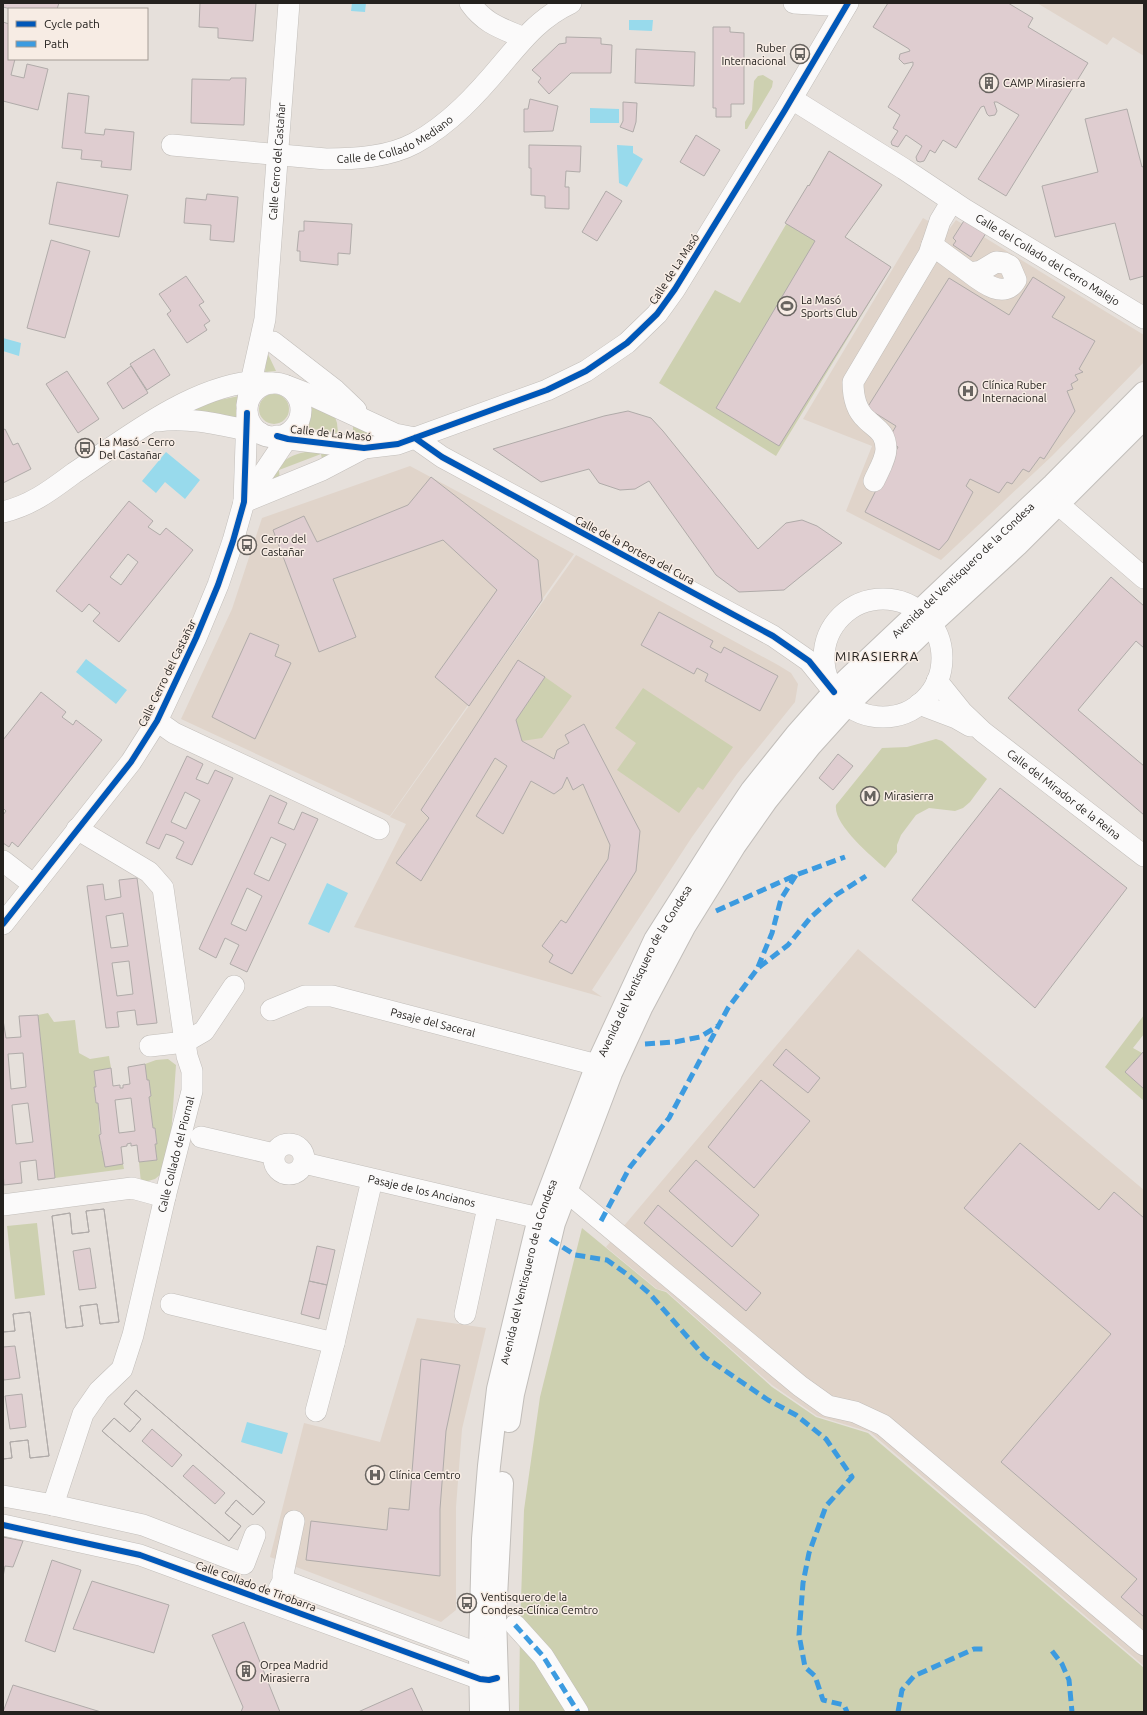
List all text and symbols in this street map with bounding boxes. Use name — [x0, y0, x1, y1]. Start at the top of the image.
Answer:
legend — [8, 8, 148, 60]
text: Cycle path — [44, 17, 100, 30]
text: Path — [44, 37, 69, 50]
place label: Ruber Internacional — [721, 42, 787, 67]
bus stop icon: Ruber Internacional — [789, 43, 811, 65]
building icon: CAMP Mirasierra — [978, 72, 1000, 94]
place label: CAMP Mirasierra — [1003, 77, 1085, 89]
street label: Calle Cerro del Castañar — [267, 101, 287, 221]
street label: Calle de Collado Mediano — [337, 113, 455, 165]
street label: Calle del Collado del Cerro Malejo — [973, 212, 1122, 308]
street label: Calle de La Masó — [647, 231, 701, 307]
place label: La Masó Sports Club — [801, 294, 858, 319]
sports icon: La Masó Sports Club — [776, 295, 798, 317]
place label: Clínica Ruber Internacional — [982, 379, 1047, 404]
hospital icon: Clínica Ruber Internacional — [957, 380, 979, 402]
street label: Calle de La Masó — [290, 423, 372, 443]
place label: La Masó - Cerro Del Castañar — [99, 436, 175, 461]
bus stop icon: La Masó - Cerro Del Castañar — [74, 437, 96, 459]
street label: Avenida del Ventisquero de la Condesa — [889, 500, 1037, 640]
street label: Calle de la Portera del Cura — [573, 513, 697, 587]
place label: Cerro del Castañar — [261, 533, 307, 558]
bus stop icon: Cerro del Castañar — [236, 534, 258, 556]
street label: Calle Cerro del Castañar — [136, 617, 199, 729]
district label: MIRASIERRA — [835, 649, 919, 663]
street label: Calle del Mirador de la Reina — [1005, 747, 1123, 842]
metro station icon: Mirasierra — [859, 785, 881, 807]
place label: Mirasierra — [884, 790, 934, 802]
street label: Avenida del Ventisquero de la Condesa — [596, 883, 694, 1058]
street label: Pasaje del Saceral — [389, 1005, 477, 1039]
street label: Calle Collado del Piornal — [156, 1095, 196, 1214]
street label: Pasaje de los Ancianos — [367, 1172, 477, 1209]
street label: Avenida del Ventisquero de la Condesa — [498, 1178, 559, 1366]
hospital icon: Clínica Cemtro — [364, 1464, 386, 1486]
place label: Clínica Cemtro — [389, 1469, 461, 1481]
street label: Calle Collado de Tirobarra — [194, 1559, 318, 1613]
place label: Ventisquero de la Condesa-Clínica Cemtro — [481, 1591, 598, 1616]
bus stop icon: Ventisquero de la Condesa-Clínica Cemtro — [456, 1592, 478, 1614]
place label: Orpea Madrid Mirasierra — [260, 1659, 328, 1684]
building icon: Orpea Madrid Mirasierra — [235, 1660, 257, 1682]

